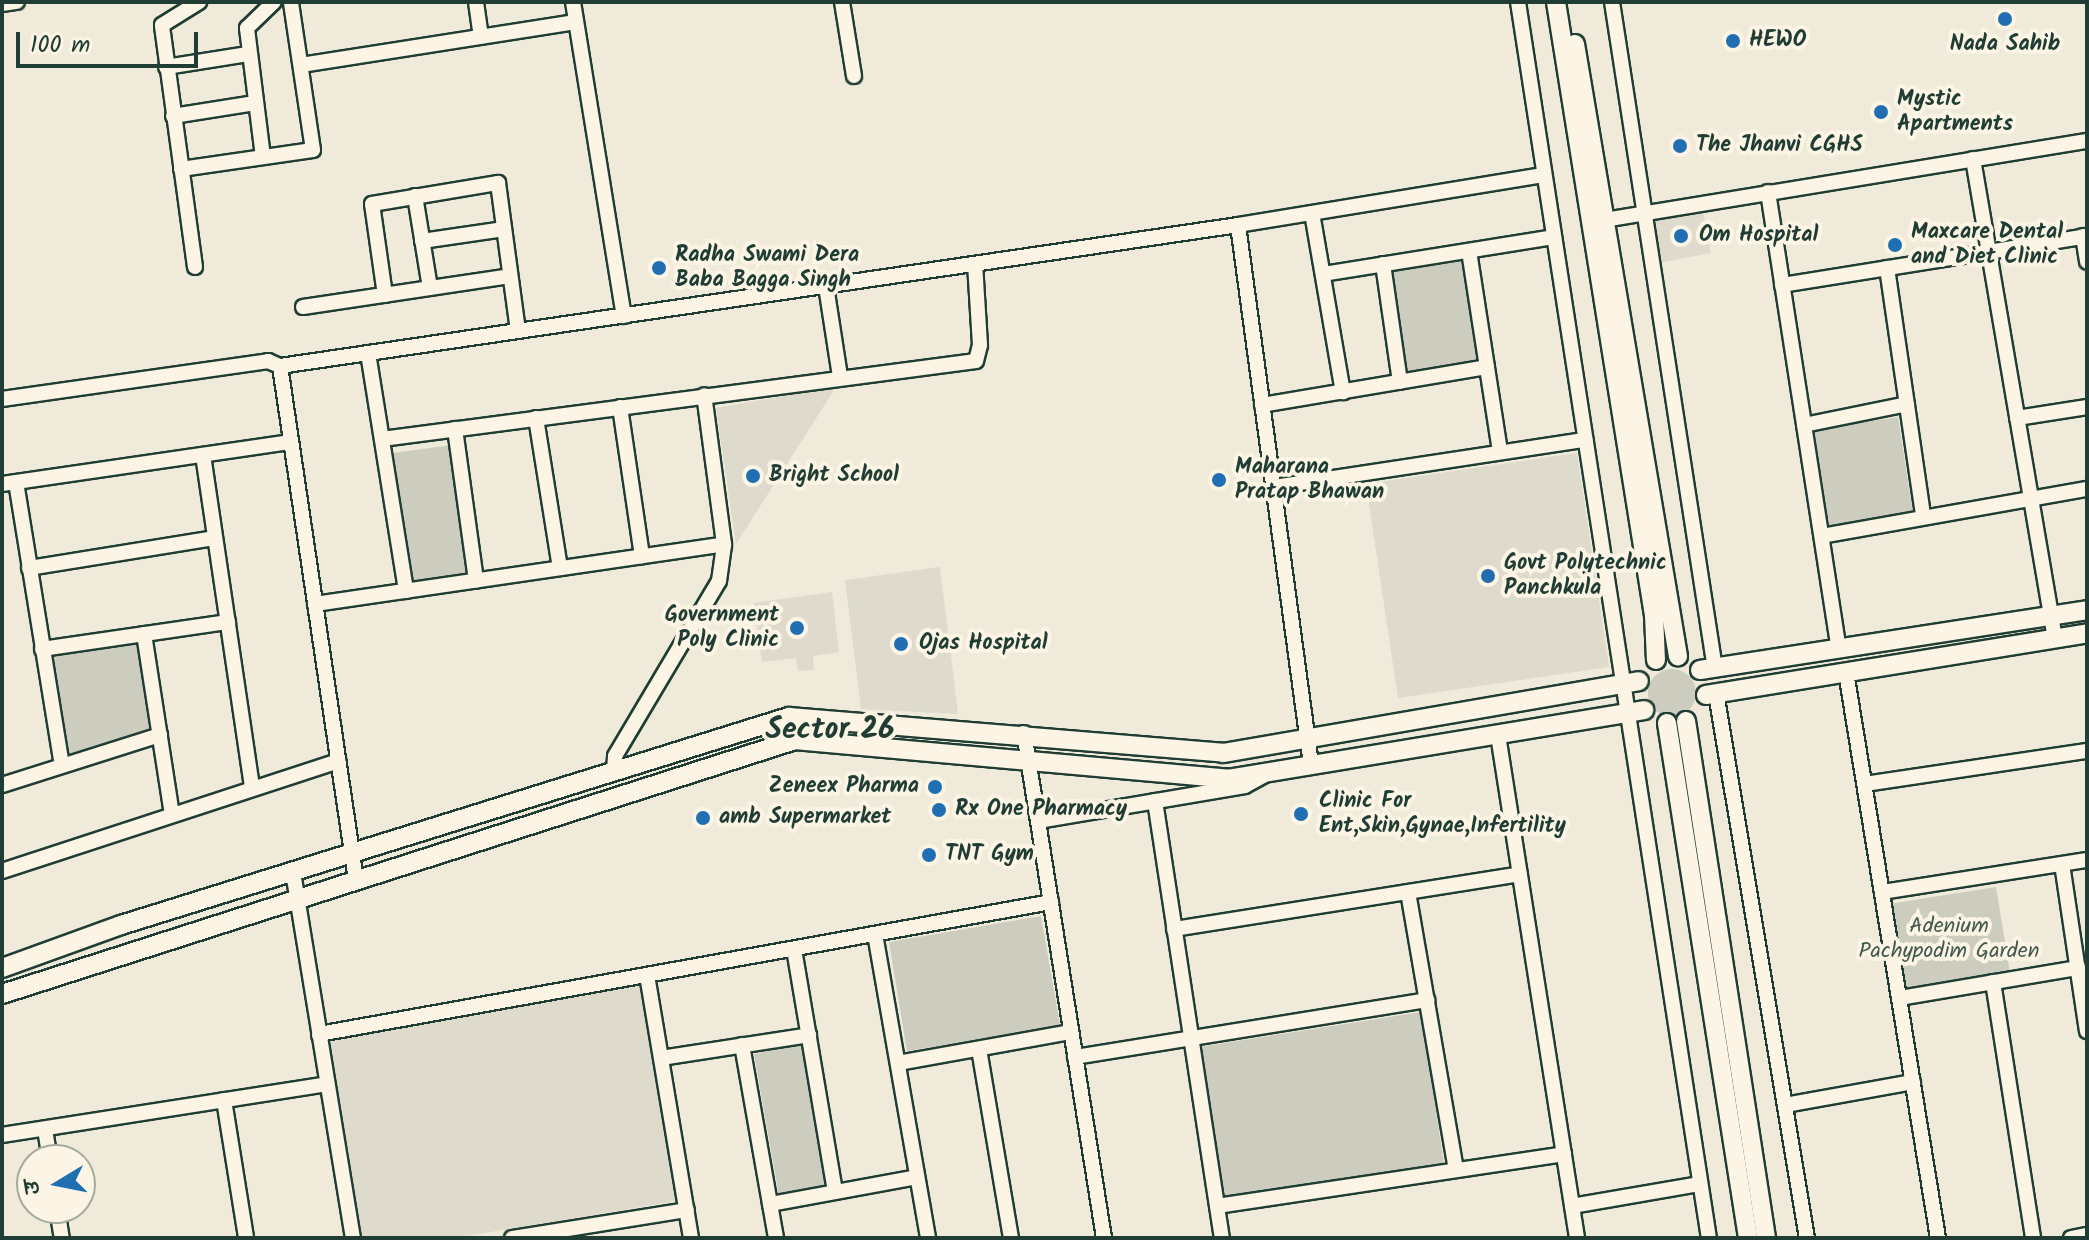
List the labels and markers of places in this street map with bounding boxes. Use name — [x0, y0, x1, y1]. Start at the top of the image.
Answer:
marker: Nada Sahib — [1996, 10, 2014, 28]
place label: HEWO — [1749, 28, 1806, 54]
marker: HEWO — [1724, 32, 1742, 50]
place label: Nada Sahib — [1950, 32, 2060, 58]
place label: Mystic Apartments — [1897, 86, 2013, 138]
marker: Mystic Apartments — [1872, 103, 1890, 121]
place label: The Jhanvi CGHS — [1696, 133, 1863, 159]
marker: The Jhanvi CGHS — [1671, 137, 1689, 155]
place label: Maxcare Dental and Diet Clinic — [1911, 219, 2063, 270]
place label: Om Hospital — [1699, 223, 1818, 249]
marker: Om Hospital — [1670, 225, 1692, 247]
marker: Maxcare Dental and Diet Clinic — [1886, 236, 1904, 254]
place label: Radha Swami Dera Baba Bagga Singh — [675, 242, 859, 294]
marker: Radha Swami Dera Baba Bagga Singh — [650, 259, 668, 277]
place label: Maharana Pratap Bhawan — [1235, 454, 1384, 506]
place label: Bright School — [769, 463, 899, 489]
marker: Bright School — [744, 467, 762, 485]
marker: Maharana Pratap Bhawan — [1210, 471, 1228, 489]
place label: Govt Polytechnic Panchkula — [1504, 550, 1667, 602]
marker: Govt Polytechnic Panchkula — [1479, 567, 1497, 585]
place label: Government Poly Clinic — [665, 602, 779, 654]
marker: Government Poly Clinic — [786, 617, 808, 639]
place label: Ojas Hospital — [919, 631, 1047, 657]
marker: Ojas Hospital — [890, 633, 912, 655]
place label: Zeneex Pharma — [769, 774, 919, 800]
marker: Zeneex Pharma — [926, 778, 944, 796]
place label: Clinic For Ent,Skin,Gynae,Infertility — [1319, 788, 1566, 840]
place label: Rx One Pharmacy — [955, 797, 1127, 823]
marker: Rx One Pharmacy — [930, 801, 948, 819]
marker: Clinic For Ent,Skin,Gynae,Infertility — [1290, 803, 1312, 825]
place label: amb Supermarket — [719, 805, 891, 831]
marker: amb Supermarket — [694, 809, 712, 827]
place label: TNT Gym — [945, 842, 1034, 868]
marker: TNT Gym — [920, 846, 938, 864]

